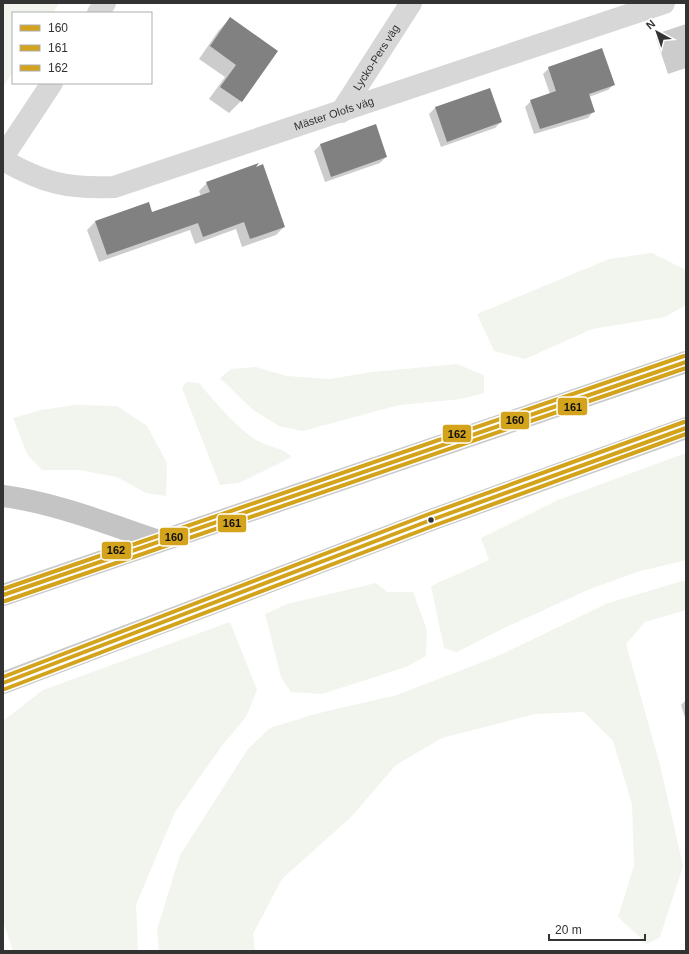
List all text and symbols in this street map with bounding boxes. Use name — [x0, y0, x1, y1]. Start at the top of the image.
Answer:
legend — [12, 12, 152, 84]
north arrow — [637, 12, 677, 52]
text: N — [644, 17, 658, 31]
text: 160 — [48, 21, 68, 35]
street label: Lycko-Pers väg — [351, 22, 402, 92]
text: 161 — [48, 41, 68, 55]
text: 162 — [48, 61, 68, 75]
street label: Mäster Olofs väg — [292, 95, 375, 132]
line badge: 161 — [557, 397, 588, 416]
text: 161 — [564, 401, 582, 413]
line badge: 160 — [500, 411, 530, 430]
text: 160 — [506, 414, 524, 426]
line badge: 162 — [442, 424, 472, 443]
text: 162 — [448, 428, 466, 440]
line badge: 161 — [217, 514, 247, 533]
unlabelled marker — [426, 515, 436, 525]
text: 161 — [223, 517, 241, 529]
line badge: 160 — [159, 527, 189, 546]
text: 160 — [165, 531, 183, 543]
line badge: 162 — [101, 541, 132, 560]
text: 162 — [107, 544, 125, 556]
scale bar — [549, 916, 645, 942]
text: 20 m — [555, 923, 582, 937]

